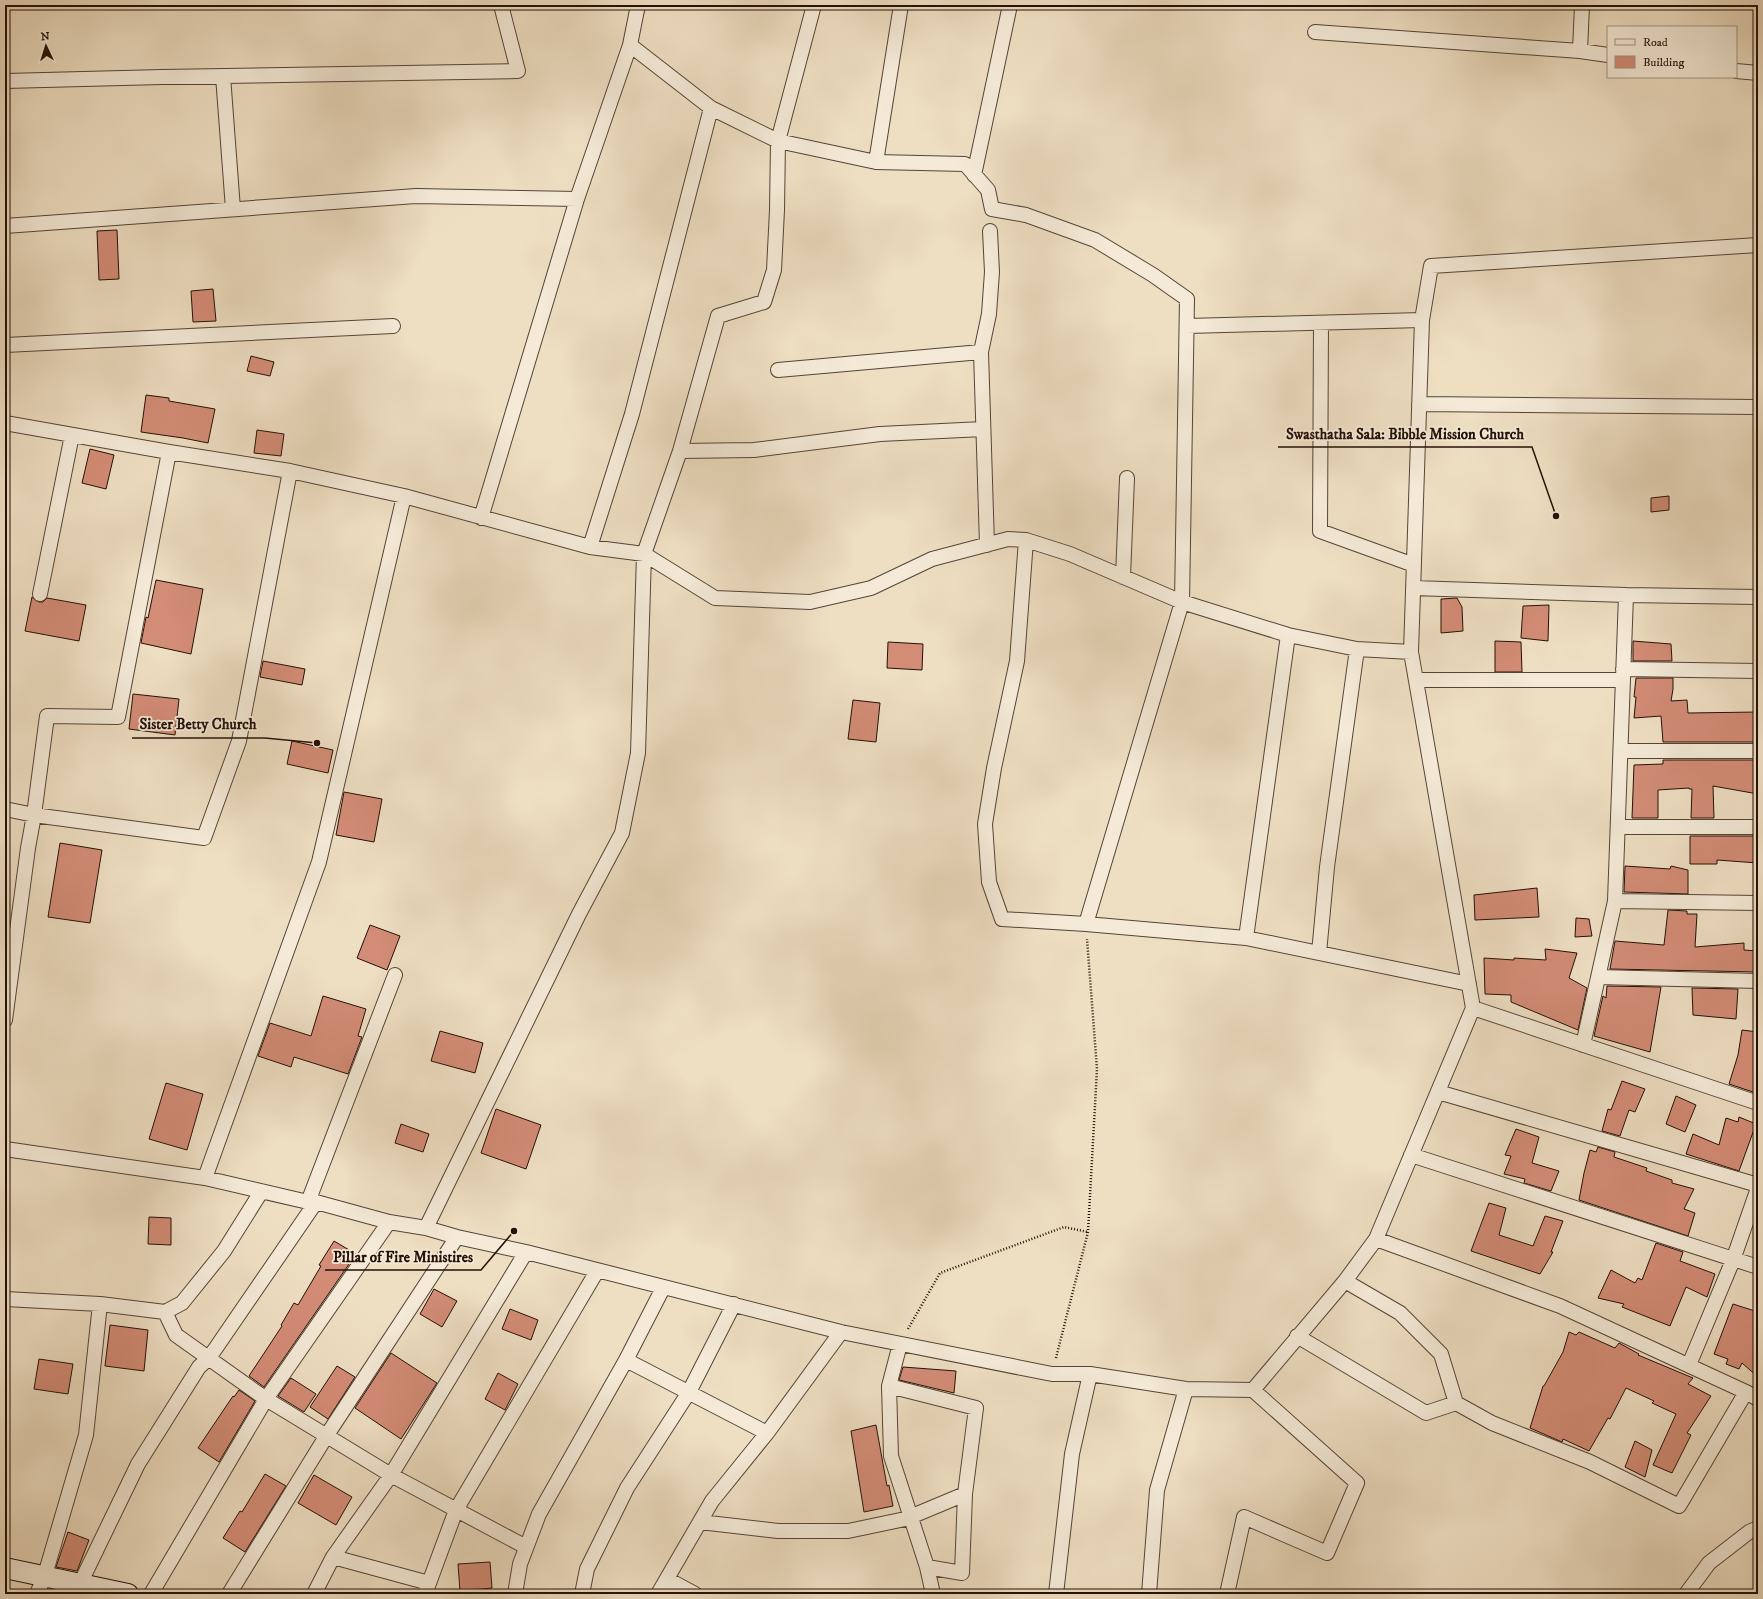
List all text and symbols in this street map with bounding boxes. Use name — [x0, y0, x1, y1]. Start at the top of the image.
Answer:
north arrow — [26, 26, 66, 66]
legend — [1607, 26, 1737, 78]
text: N — [40, 30, 50, 44]
text: Road — [1643, 35, 1668, 50]
text: Building — [1643, 55, 1684, 70]
callout: Swasthatha Sala: Bibble Mission Church — [1278, 420, 1532, 447]
text: Swasthatha Sala: Bibble Mission Church — [1286, 425, 1524, 444]
callout: Sister Betty Church — [132, 711, 265, 738]
text: Sister Betty Church — [139, 715, 257, 734]
callout: Pillar of Fire Ministires — [325, 1243, 481, 1270]
text: Pillar of Fire Ministires — [333, 1248, 473, 1267]

